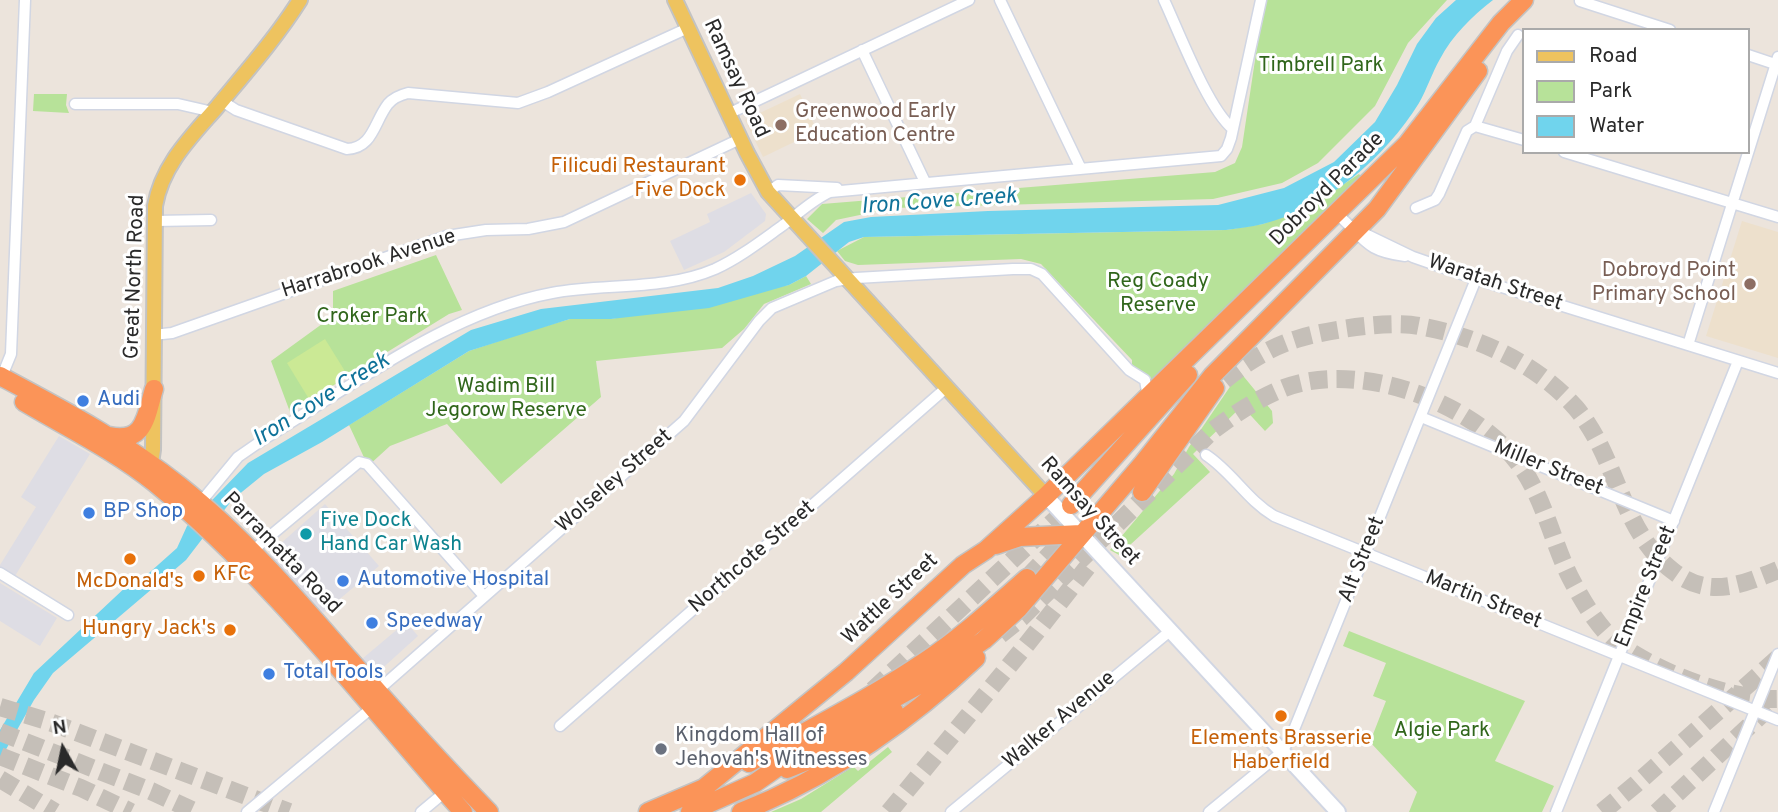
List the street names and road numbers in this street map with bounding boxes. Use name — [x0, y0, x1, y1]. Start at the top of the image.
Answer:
street label: Ramsay Road — [696, 16, 774, 142]
street label: Dobroyd Parade — [1266, 128, 1390, 252]
street label: Great North Road — [121, 194, 151, 360]
street label: Harrabrook Avenue — [279, 225, 459, 305]
street label: Waratah Street — [1424, 250, 1566, 318]
street label: Wolseley Street — [552, 425, 678, 539]
street label: Miller Street — [1490, 436, 1606, 502]
street label: Ramsay Street — [1034, 453, 1144, 571]
street label: Parramatta Road — [216, 488, 346, 620]
street label: Northcote Street — [685, 496, 821, 620]
street label: Alt Street — [1334, 513, 1392, 607]
street label: Empire Street — [1611, 522, 1683, 652]
street label: Wattle Street — [838, 549, 944, 651]
street label: Martin Street — [1421, 566, 1545, 636]
street label: Walker Avenue — [999, 667, 1121, 775]

